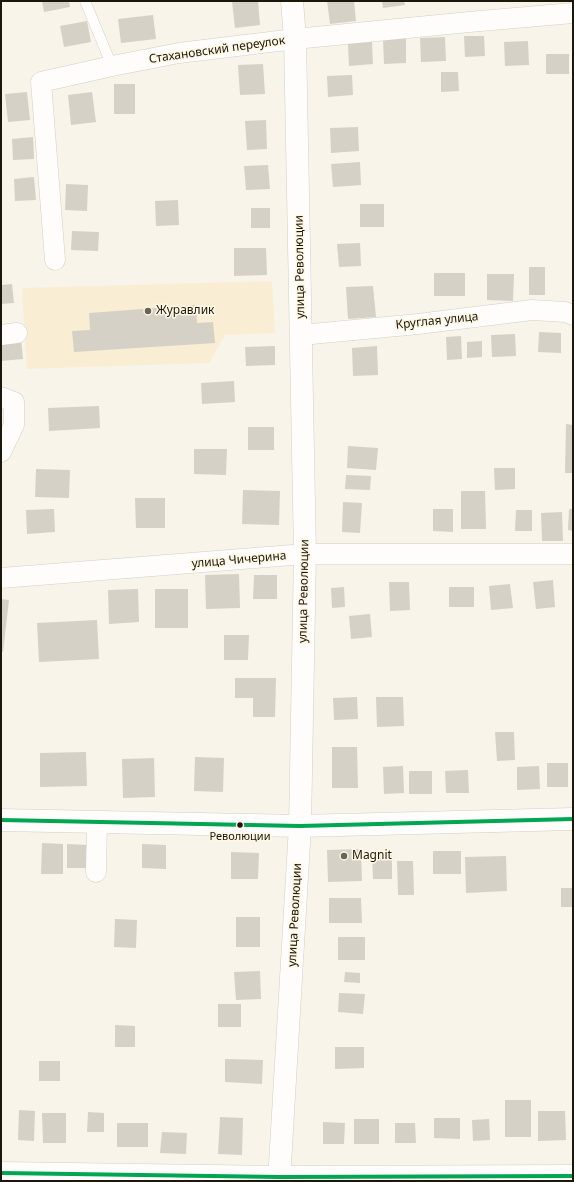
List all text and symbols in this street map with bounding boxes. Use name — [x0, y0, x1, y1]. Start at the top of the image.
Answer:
street label: Стахановский переулок — [148, 33, 286, 67]
street label: улица Революции — [292, 215, 308, 319]
place label: Журавлик — [156, 304, 214, 318]
marker: Журавлик — [143, 306, 153, 316]
street label: Круглая улица — [395, 309, 479, 333]
street label: улица Революции — [296, 539, 312, 643]
street label: улица Чичерина — [191, 549, 287, 571]
marker: Революции — [235, 820, 245, 830]
place label: Революции — [210, 830, 270, 844]
place label: Magnit — [352, 849, 392, 863]
marker: Magnit — [339, 851, 349, 861]
street label: улица Революции — [285, 863, 305, 967]

